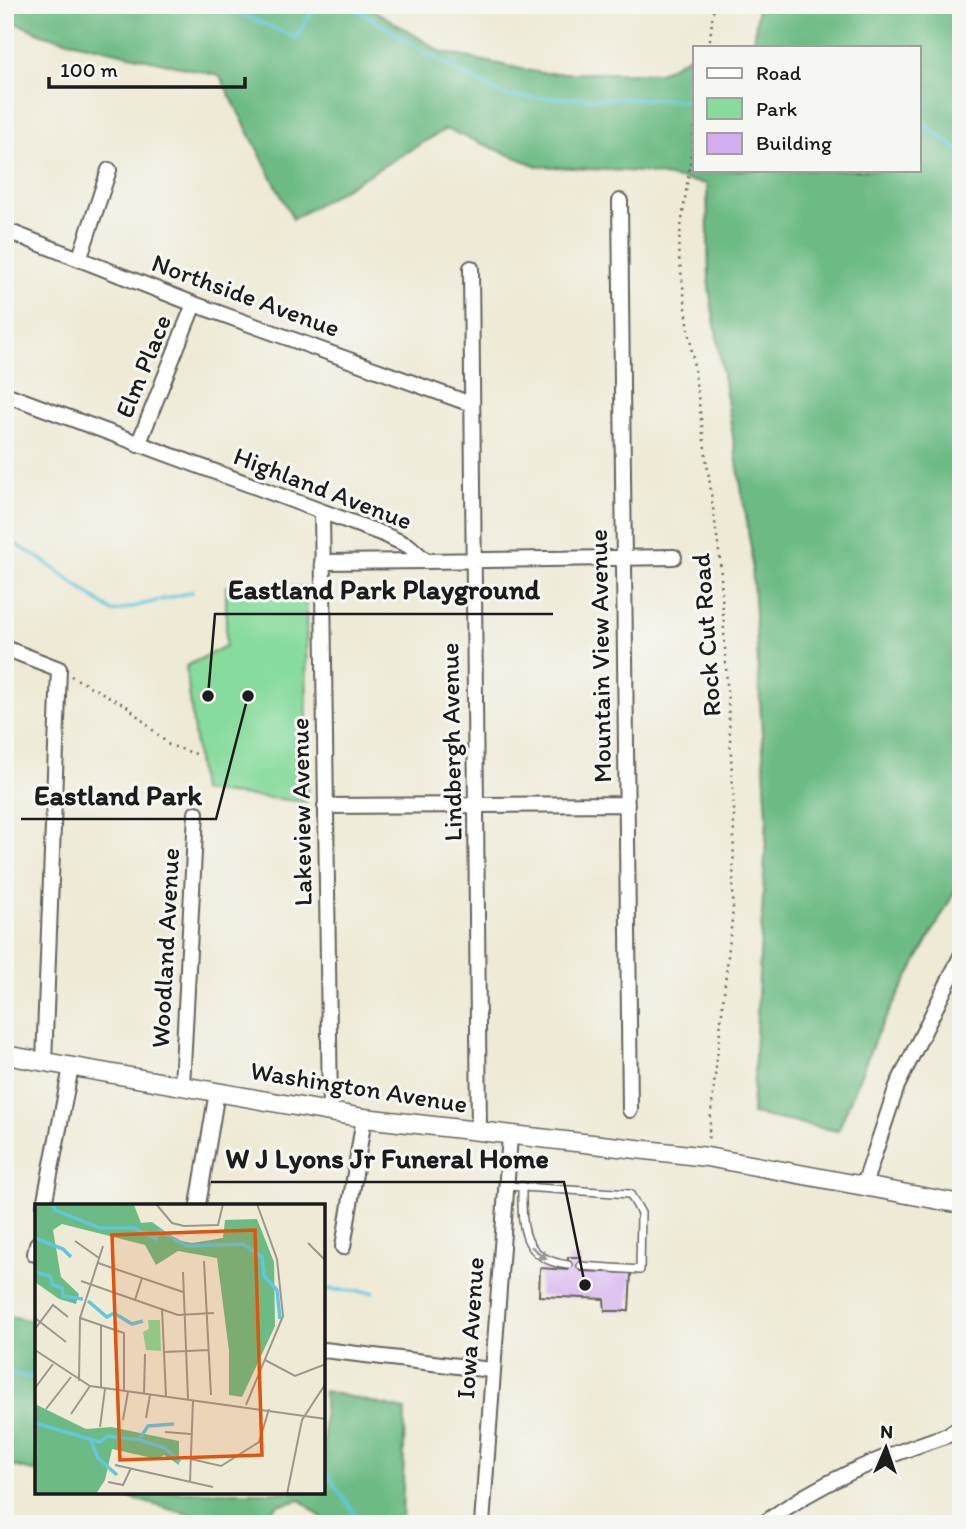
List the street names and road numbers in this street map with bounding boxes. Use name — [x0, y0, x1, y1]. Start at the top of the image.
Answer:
street label: Northside Avenue — [148, 246, 344, 344]
street label: Elm Place — [108, 310, 178, 422]
street label: Highland Avenue — [229, 439, 417, 537]
street label: Mountain View Avenue — [582, 529, 618, 783]
street label: Rock Cut Road — [684, 552, 728, 718]
street label: Lindbergh Avenue — [433, 642, 469, 842]
street label: Lakeview Avenue — [283, 718, 319, 906]
street label: Woodland Avenue — [144, 847, 186, 1049]
street label: Washington Avenue — [248, 1054, 470, 1120]
street label: Iowa Avenue — [449, 1256, 491, 1400]

